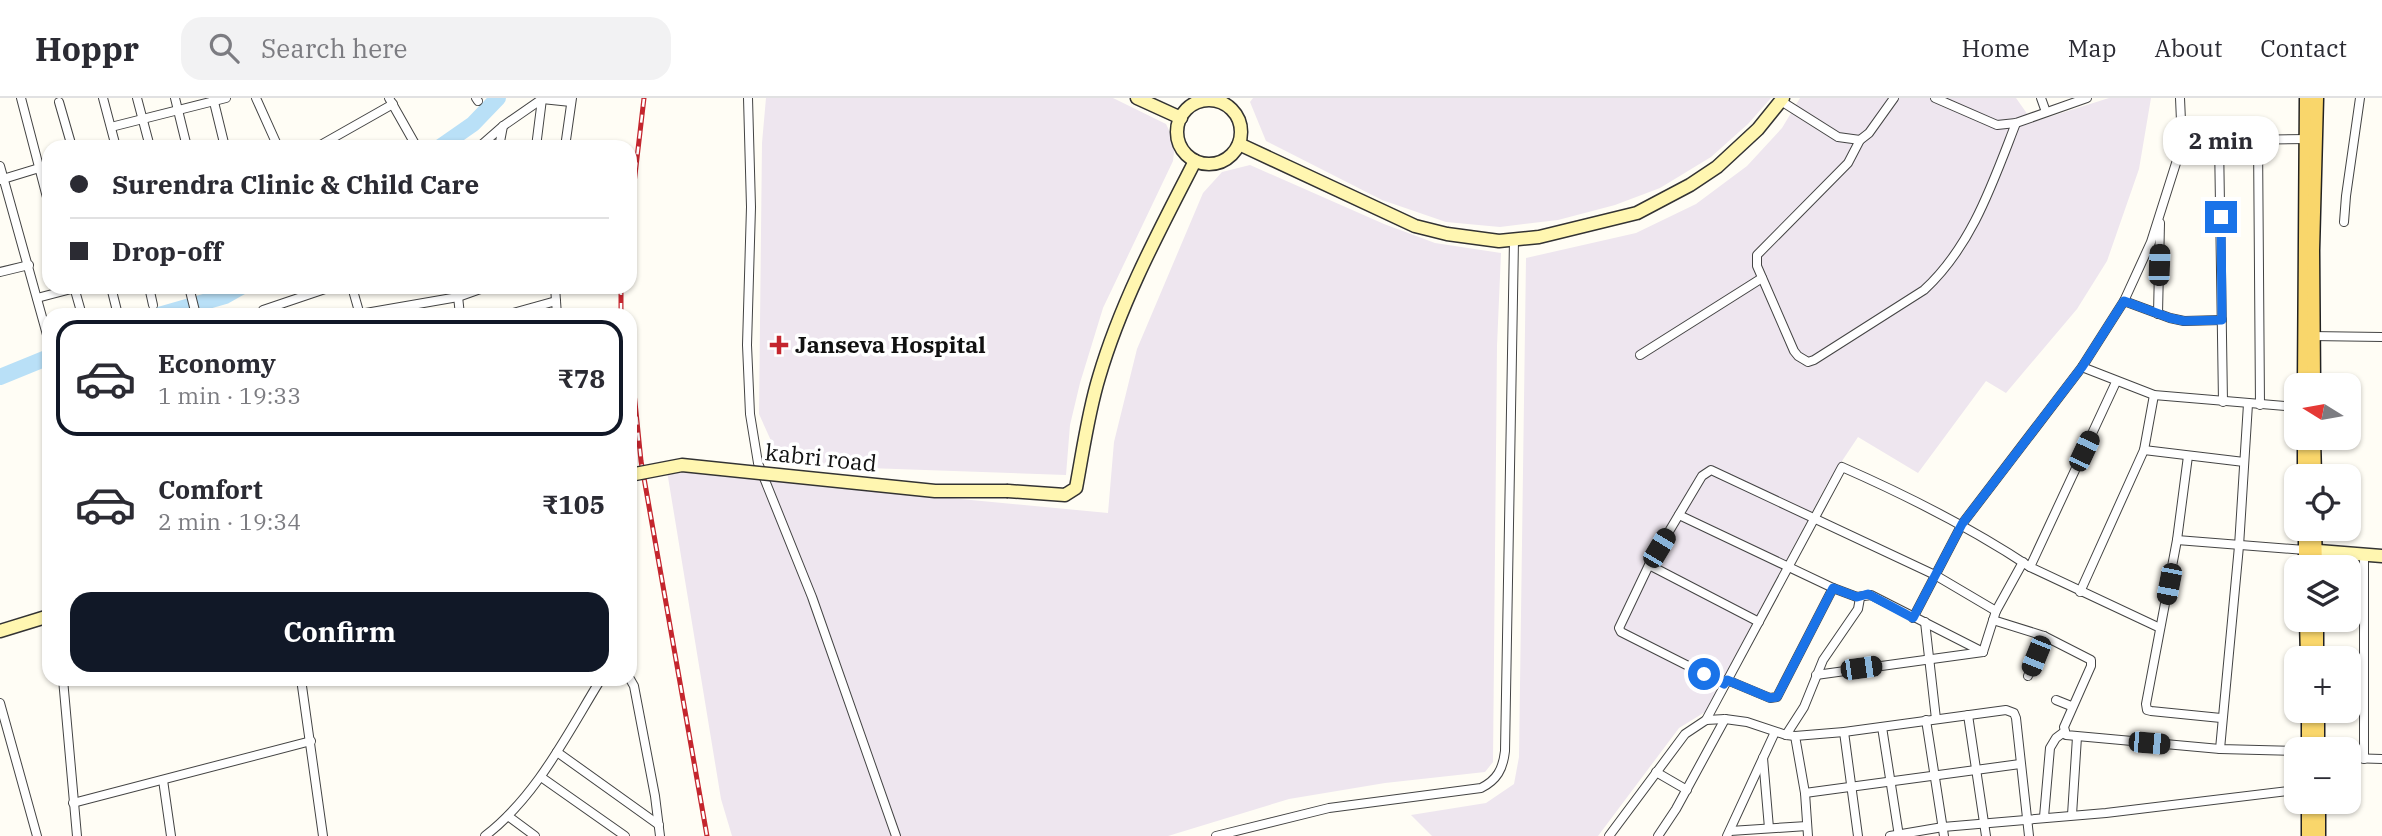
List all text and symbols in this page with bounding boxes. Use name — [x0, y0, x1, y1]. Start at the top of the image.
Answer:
search box — [181, 17, 671, 80]
text: Hoppr — [35, 27, 139, 70]
icon: search — [205, 29, 243, 67]
text: Search here — [261, 31, 408, 65]
text: Home — [1962, 32, 2030, 64]
text: Map — [2068, 32, 2116, 64]
text: About — [2154, 32, 2222, 64]
text: Contact — [2260, 32, 2347, 64]
callout: 2 min — [2163, 116, 2279, 164]
text: 2 min — [2189, 125, 2253, 155]
text: Surendra Clinic & Child Care — [112, 167, 479, 201]
route end — [2205, 201, 2237, 233]
text: Drop-off — [112, 234, 223, 268]
car — [2148, 244, 2171, 286]
place label: Janseva Hospital — [795, 329, 986, 359]
marker: Janseva Hospital — [769, 335, 789, 355]
text: Economy — [158, 346, 276, 380]
icon: car — [74, 347, 137, 410]
text: ₹78 — [557, 361, 605, 395]
north arrow — [2284, 373, 2361, 450]
map controls — [2284, 373, 2361, 814]
text: 1 min · 19:33 — [158, 380, 301, 410]
car — [2066, 428, 2103, 474]
street label: kabri road — [764, 436, 878, 478]
button: locate — [2284, 464, 2361, 541]
text: Comfort — [158, 472, 263, 506]
icon: car — [74, 473, 137, 536]
text: ₹105 — [542, 487, 605, 521]
text: 2 min · 19:34 — [158, 506, 301, 536]
car — [1640, 525, 1679, 571]
button: layers — [2284, 555, 2361, 632]
car — [2155, 561, 2184, 607]
button: Confirm — [70, 592, 609, 672]
car — [2019, 633, 2054, 679]
button: + — [2284, 646, 2361, 723]
car — [1839, 655, 1884, 681]
route start — [1688, 658, 1720, 690]
car — [2128, 731, 2171, 755]
button: − — [2284, 737, 2361, 814]

